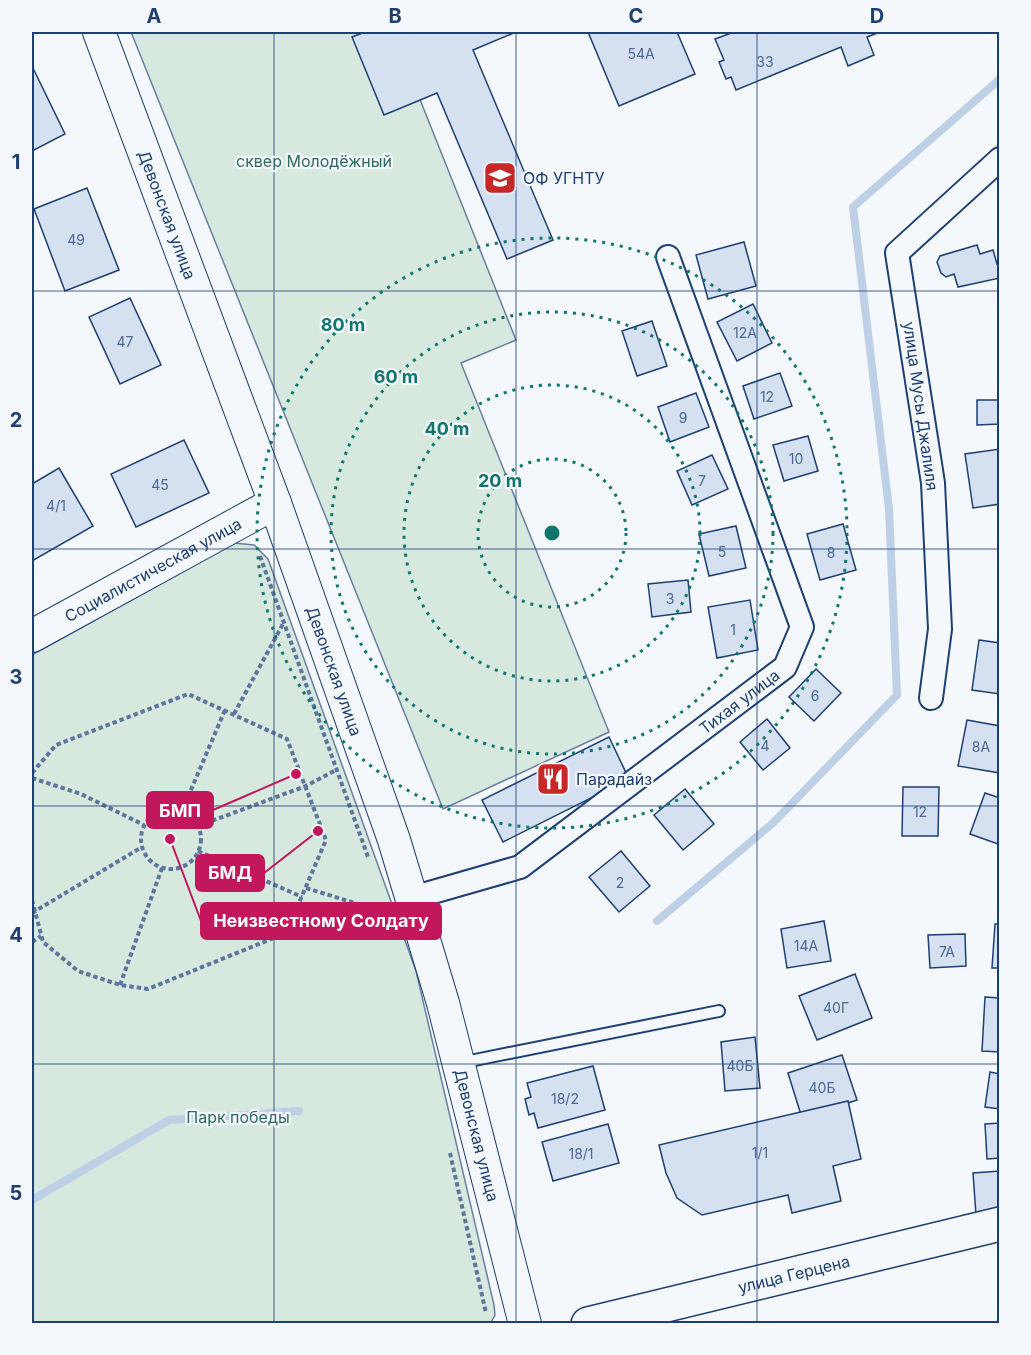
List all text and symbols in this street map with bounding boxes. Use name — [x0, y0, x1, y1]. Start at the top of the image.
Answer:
text: A — [147, 4, 162, 28]
text: B — [388, 4, 402, 28]
text: C — [629, 4, 643, 28]
text: D — [870, 4, 884, 28]
house number: 54А — [627, 45, 655, 62]
house number: 33 — [756, 53, 774, 70]
street label: Девонская улица — [134, 147, 200, 282]
text: 1 — [12, 150, 20, 174]
park label: сквер Молодёжный — [236, 151, 392, 171]
school or university icon: ОФ УГНТУ — [482, 160, 518, 196]
place label: ОФ УГНТУ — [523, 168, 605, 188]
house number: 49 — [67, 231, 85, 248]
text: 80 m — [321, 314, 365, 335]
street label: улица Мусы Джалиля — [899, 320, 943, 492]
house number: 12А — [733, 324, 757, 341]
house number: 47 — [117, 333, 134, 350]
text: 60 m — [374, 366, 418, 387]
house number: 12 — [760, 388, 774, 405]
text: 2 — [10, 408, 22, 432]
house number: 9 — [679, 409, 687, 426]
text: 40 m — [425, 418, 470, 439]
house number: 10 — [789, 450, 803, 467]
text: 20 m — [478, 470, 522, 491]
house number: 7 — [698, 472, 706, 489]
house number: 45 — [151, 476, 169, 493]
house number: 4/1 — [46, 497, 66, 514]
street label: Социалистическая улица — [61, 513, 245, 626]
centre of rings — [542, 523, 562, 543]
house number: 5 — [718, 543, 726, 560]
house number: 8 — [827, 544, 835, 561]
house number: 3 — [666, 590, 674, 607]
street label: Девонская улица — [302, 603, 366, 739]
house number: 1 — [730, 621, 736, 638]
text: 3 — [10, 665, 22, 689]
street label: Тихая улица — [695, 665, 783, 738]
house number: 6 — [811, 687, 819, 704]
house number: 4 — [760, 737, 770, 754]
house number: 8А — [972, 738, 990, 755]
restaurant icon: Парадайз — [535, 761, 571, 797]
place label: Парадайз — [576, 769, 652, 789]
callout: БМП — [147, 792, 213, 828]
text: БМП — [159, 800, 201, 821]
house number: 12 — [913, 803, 927, 820]
callout: БМД — [196, 855, 264, 891]
text: БМД — [208, 862, 252, 883]
house number: 2 — [616, 874, 624, 891]
callout: Неизвестному Солдату — [201, 903, 441, 939]
text: Неизвестному Солдату — [213, 910, 429, 931]
text: 4 — [9, 923, 23, 947]
house number: 14А — [794, 937, 819, 954]
house number: 7А — [939, 943, 955, 960]
house number: 40Г — [823, 999, 849, 1016]
house number: 40Б — [727, 1057, 753, 1074]
street label: Девонская улица — [450, 1067, 503, 1204]
house number: 40Б — [809, 1079, 835, 1096]
house number: 18/2 — [551, 1090, 579, 1107]
park label: Парк победы — [186, 1107, 290, 1127]
house number: 1/1 — [752, 1144, 768, 1161]
house number: 18/1 — [568, 1145, 594, 1162]
text: 5 — [10, 1181, 22, 1205]
street label: улица Герцена — [736, 1251, 852, 1297]

